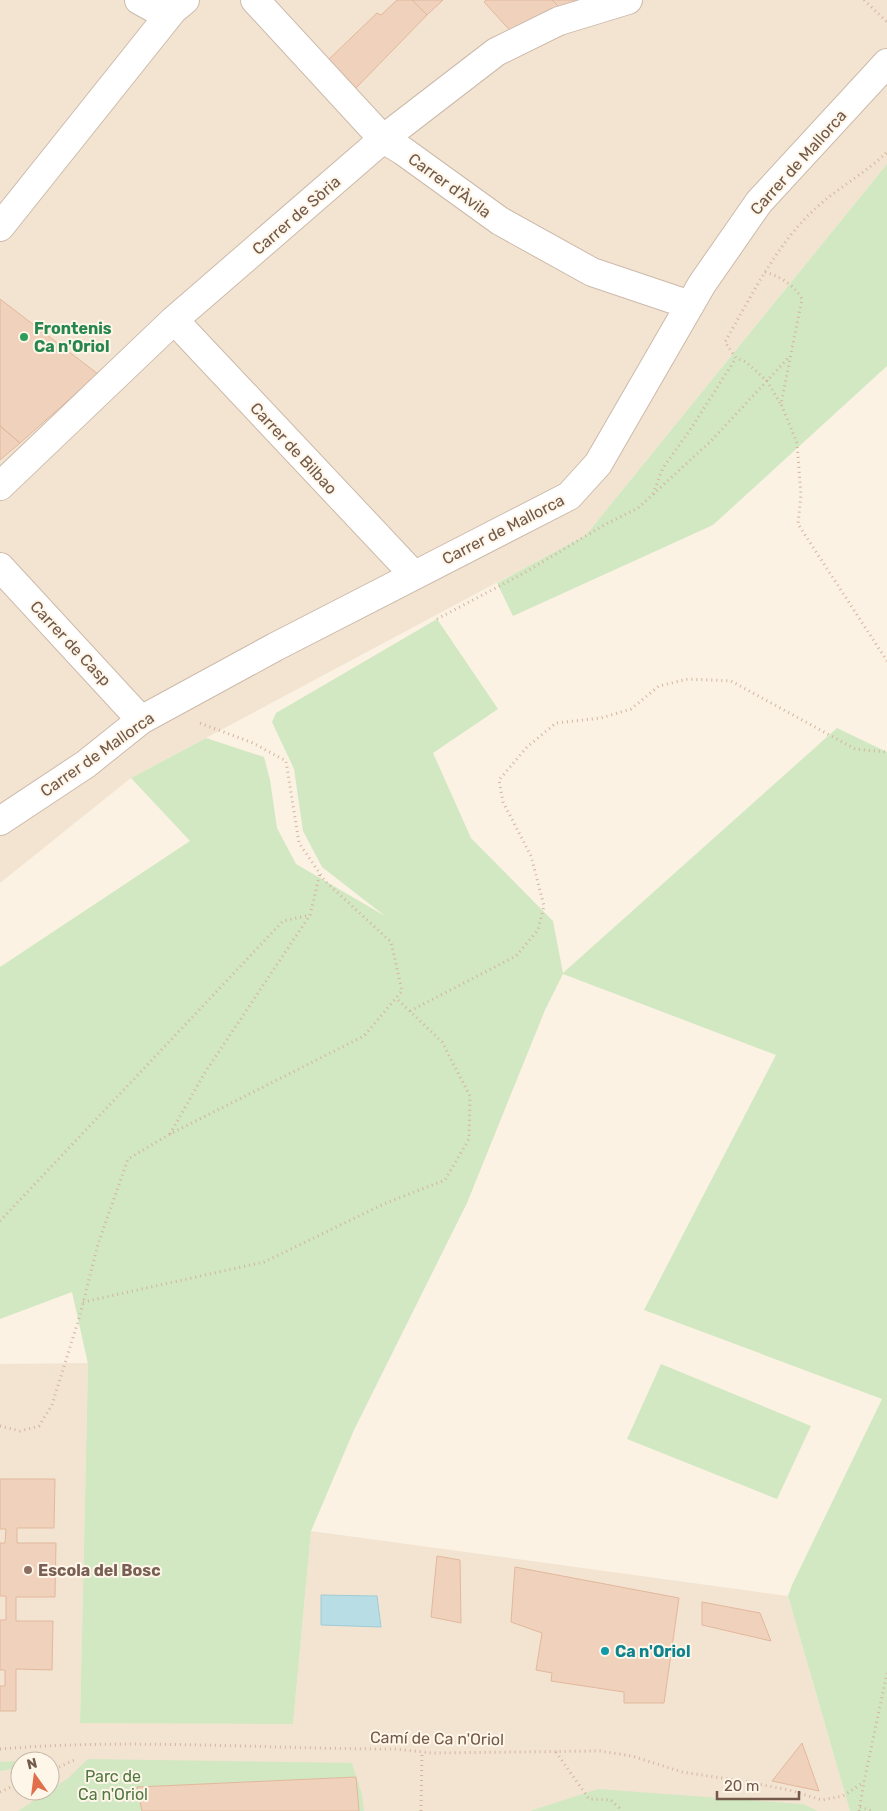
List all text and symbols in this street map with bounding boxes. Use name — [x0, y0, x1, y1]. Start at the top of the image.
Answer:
street label: Carrer de Mallorca — [746, 106, 850, 219]
street label: Carrer d'Àvila — [405, 149, 495, 222]
street label: Carrer de Sòria — [248, 172, 344, 259]
place label: Frontenis Ca n'Oriol — [34, 319, 112, 356]
marker: Frontenis Ca n'Oriol — [18, 331, 30, 343]
street label: Carrer de Bilbao — [246, 399, 341, 498]
street label: Carrer de Mallorca — [439, 490, 567, 568]
street label: Carrer de Casp — [26, 597, 115, 690]
street label: Carrer de Mallorca — [37, 708, 158, 801]
place label: Escola del Bosc — [38, 1561, 161, 1580]
marker: Escola del Bosc — [22, 1564, 34, 1576]
place label: Ca n'Oriol — [615, 1642, 690, 1661]
marker: Ca n'Oriol — [599, 1645, 611, 1657]
street label: Camí de Ca n'Oriol — [370, 1728, 504, 1749]
north arrow — [10, 1751, 60, 1801]
text: N — [25, 1754, 39, 1773]
park label: Parc de Ca n'Oriol — [78, 1767, 148, 1804]
scale bar — [717, 1768, 800, 1800]
text: 20 m — [724, 1777, 759, 1795]

